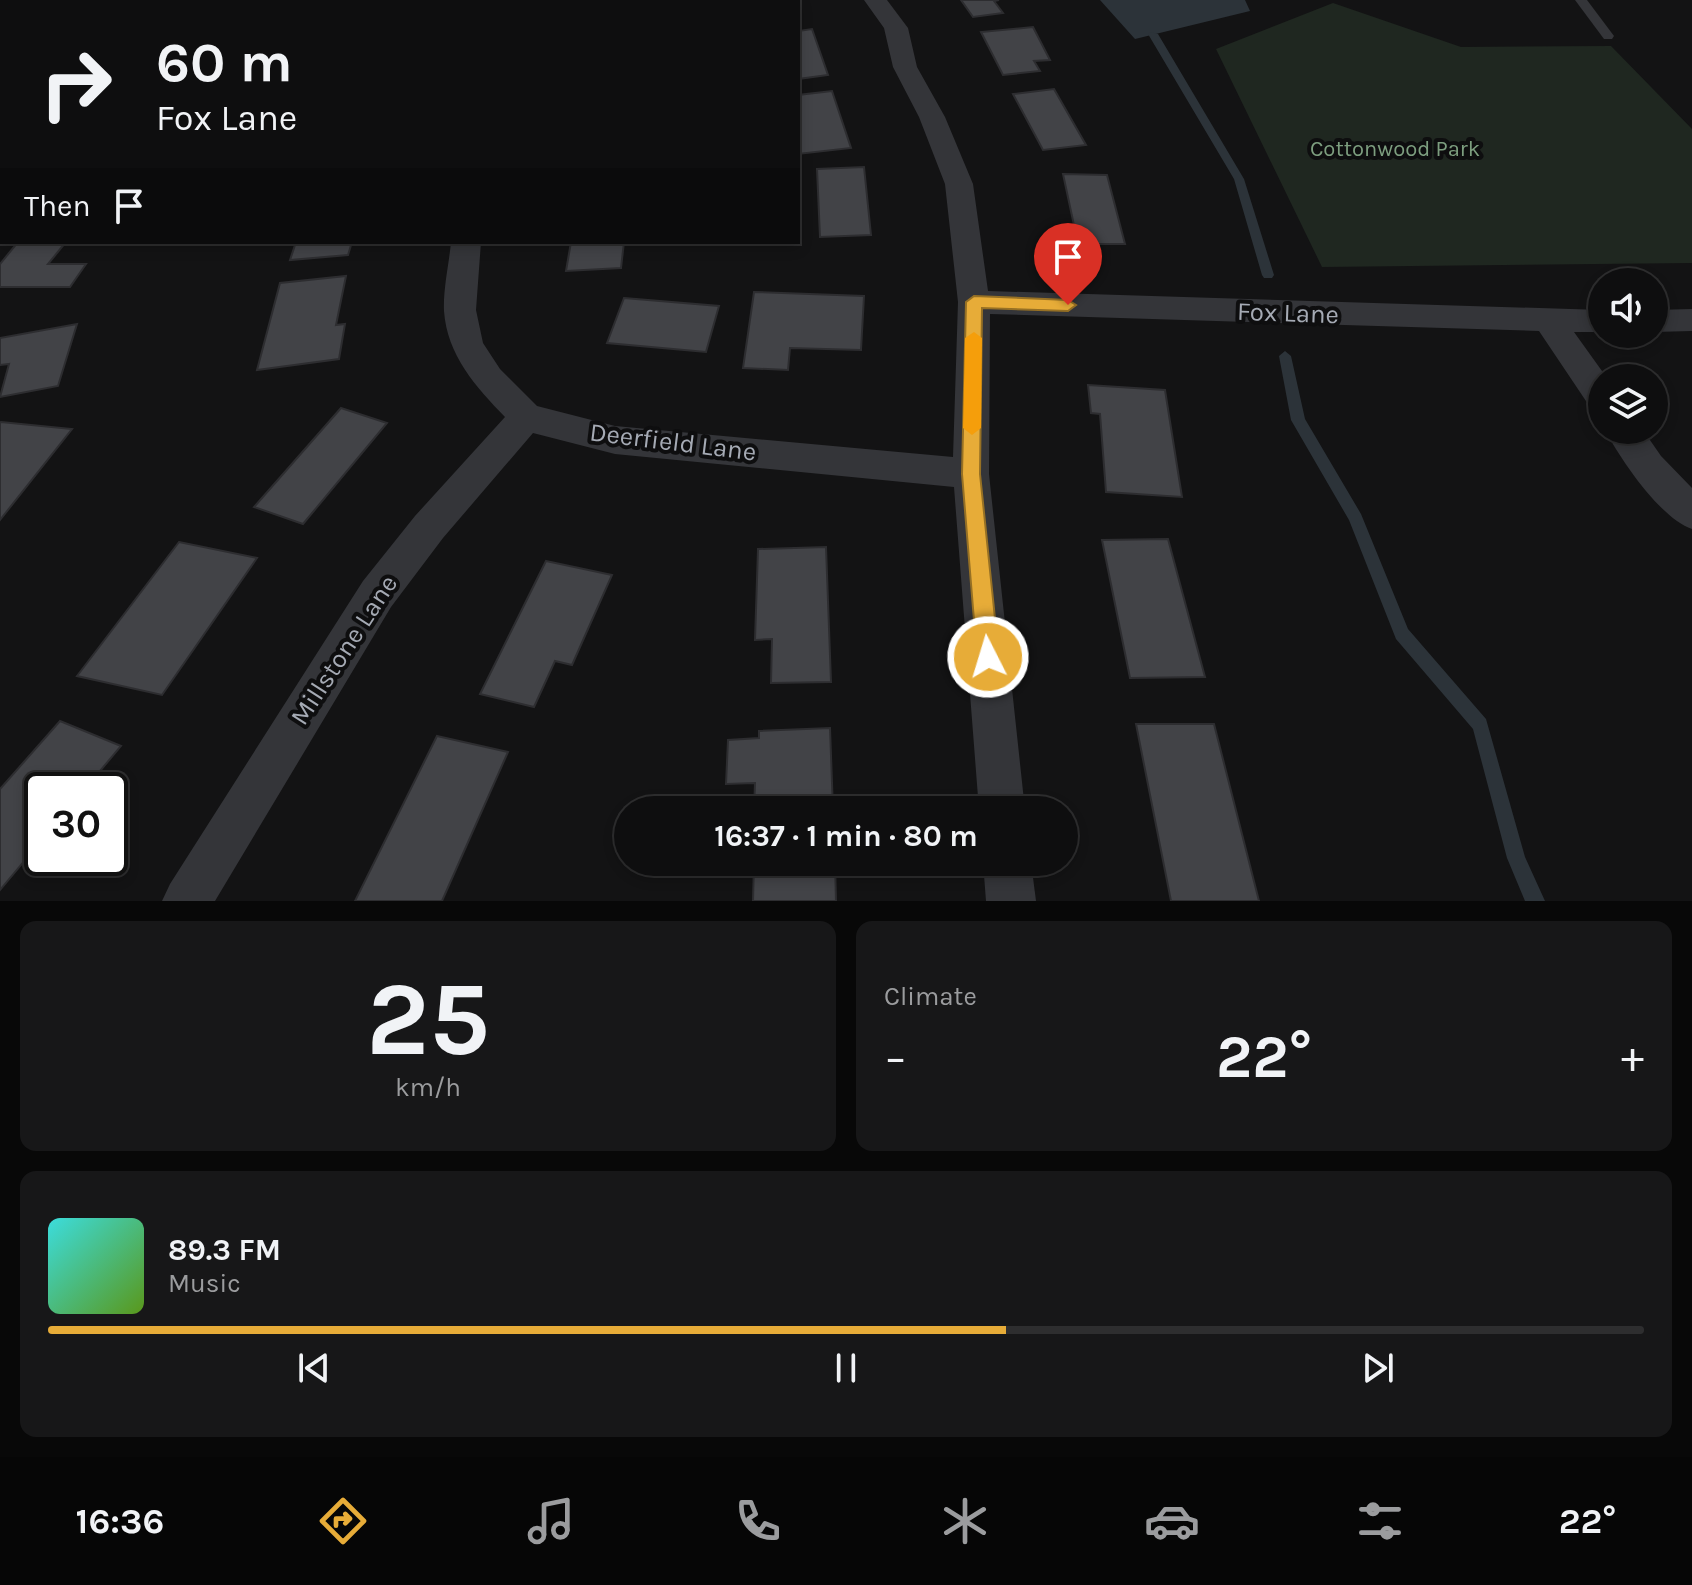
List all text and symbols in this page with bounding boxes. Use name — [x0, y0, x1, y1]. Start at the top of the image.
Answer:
text: 60 m — [156, 30, 293, 95]
icon: right — [24, 32, 128, 136]
text: Fox Lane — [156, 97, 297, 139]
park label: Cottonwood Park — [1310, 136, 1480, 162]
icon: arrive — [107, 184, 151, 228]
text: Then — [24, 188, 91, 224]
pin — [1034, 223, 1102, 305]
icon: arrive — [1046, 235, 1090, 279]
map controls — [1588, 268, 1668, 444]
button: sound — [1588, 268, 1668, 348]
street label: Fox Lane — [1236, 296, 1340, 330]
button: layers — [1588, 364, 1668, 444]
street label: Deerfield Lane — [588, 416, 758, 468]
street label: Millstone Lane — [284, 569, 404, 731]
position arrow — [946, 615, 1030, 699]
speed limit sign: 30 — [24, 772, 128, 876]
text: 16:37 · 1 min · 80 m — [714, 818, 978, 854]
text: 25 — [366, 959, 490, 1080]
text: Climate — [884, 981, 977, 1012]
text: 22° — [1216, 1022, 1312, 1092]
text: − — [884, 1032, 907, 1083]
text: + — [1621, 1032, 1644, 1083]
text: km/h — [395, 1072, 461, 1103]
text: 89.3 FM — [168, 1232, 281, 1268]
text: Music — [168, 1268, 241, 1299]
icon: previous — [292, 1346, 336, 1390]
icon: pause — [824, 1346, 868, 1390]
icon: next — [1356, 1346, 1400, 1390]
icon: directions — [315, 1493, 371, 1549]
icon: music — [523, 1493, 579, 1549]
icon: phone — [730, 1493, 786, 1549]
icon: climate — [937, 1493, 993, 1549]
icon: car — [1144, 1493, 1200, 1549]
icon: filters — [1352, 1493, 1408, 1549]
text: 16:36 — [76, 1500, 164, 1542]
text: 22° — [1559, 1500, 1616, 1542]

